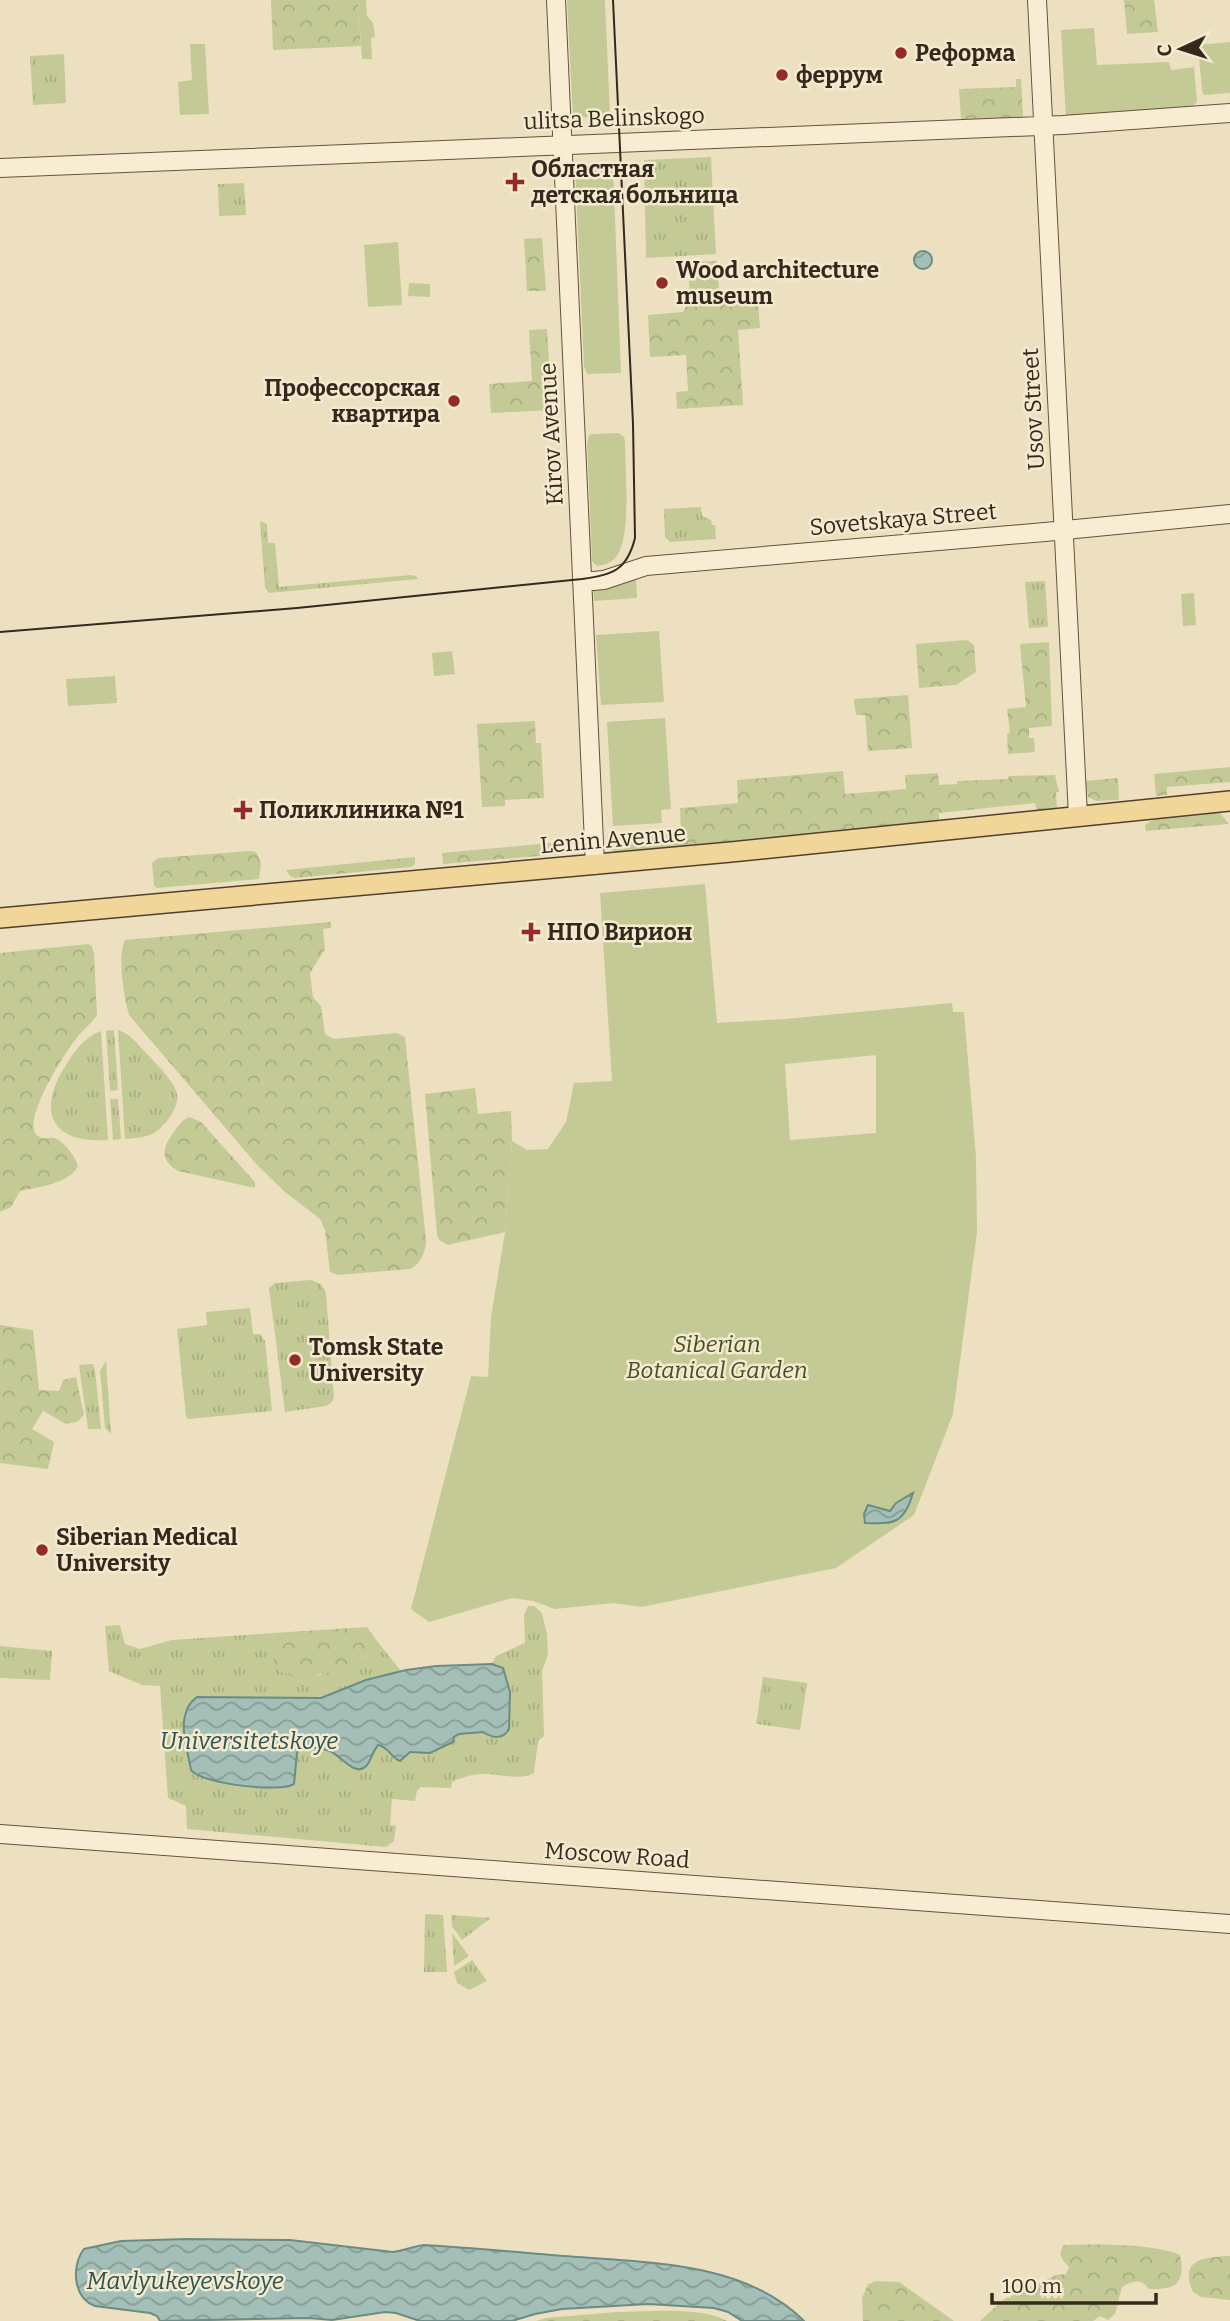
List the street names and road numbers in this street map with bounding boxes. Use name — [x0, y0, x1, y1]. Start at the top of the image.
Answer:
street label: ulitsa Belinskogo — [523, 101, 705, 135]
street label: Usov Street — [1016, 347, 1050, 471]
street label: Kirov Avenue — [533, 362, 569, 506]
street label: Sovetskaya Street — [808, 497, 998, 541]
street label: Lenin Avenue — [539, 819, 687, 859]
street label: Moscow Road — [543, 1836, 691, 1874]

